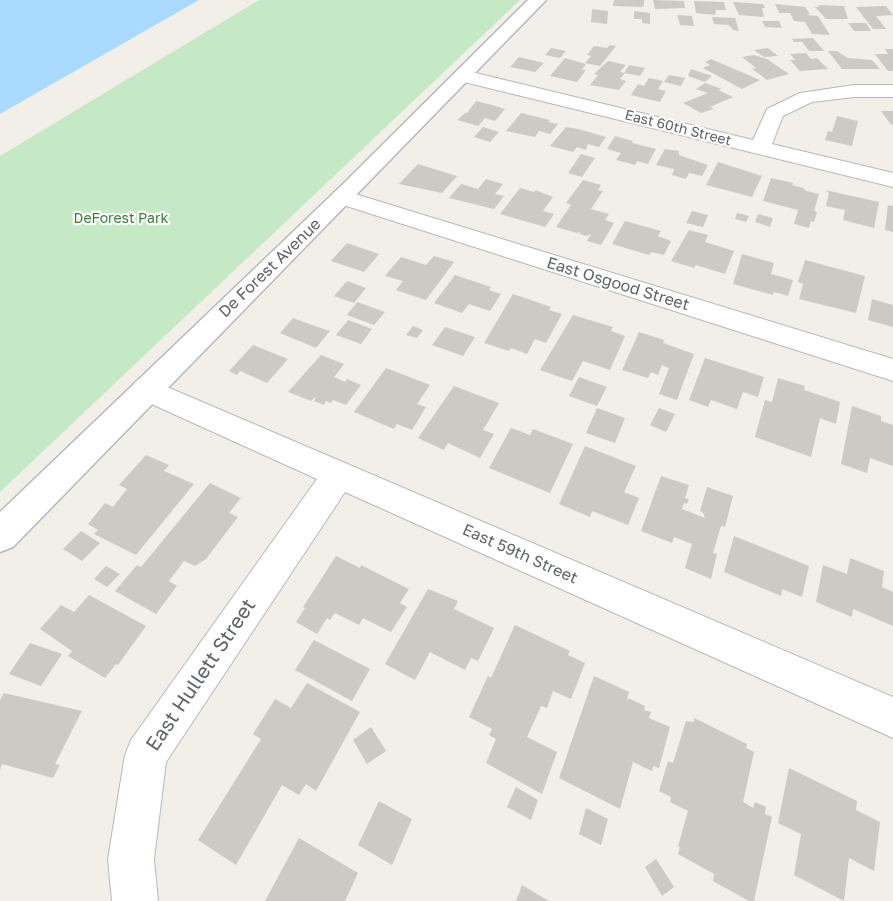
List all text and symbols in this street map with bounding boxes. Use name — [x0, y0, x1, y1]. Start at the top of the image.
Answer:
street label: East 60th Street — [623, 107, 733, 149]
park label: DeForest Park — [74, 211, 168, 227]
street label: De Forest Avenue — [215, 214, 325, 322]
street label: East Osgood Street — [544, 253, 692, 315]
street label: East 59th Street — [459, 520, 581, 588]
street label: East Hullett Street — [141, 594, 261, 756]

